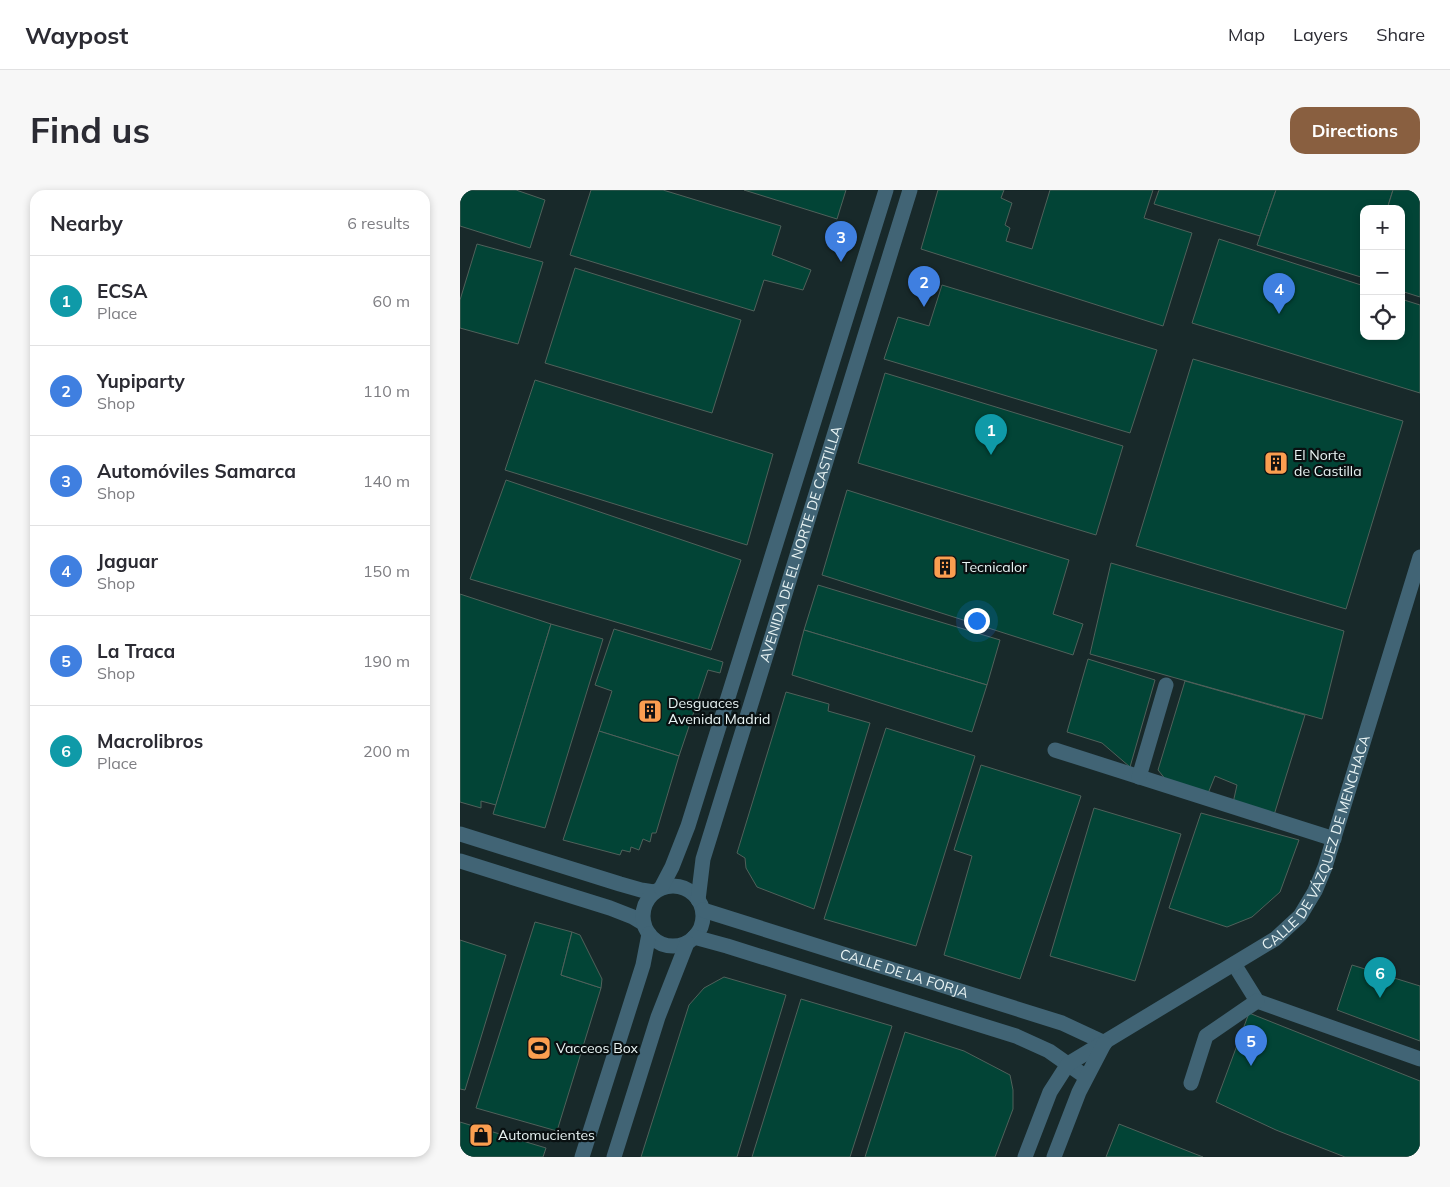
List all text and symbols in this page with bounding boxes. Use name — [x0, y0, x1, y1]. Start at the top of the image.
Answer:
text: Waypost — [25, 20, 128, 50]
text: Map — [1228, 23, 1265, 46]
text: Layers — [1293, 23, 1348, 46]
text: Share — [1376, 23, 1425, 46]
button: Directions — [1290, 107, 1420, 154]
text: Find us — [30, 108, 150, 152]
map controls — [1360, 205, 1405, 340]
button: + — [1360, 205, 1405, 250]
text: Nearby — [50, 210, 123, 236]
text: 6 results — [347, 213, 410, 233]
pin: 3 — [825, 221, 857, 262]
button: − — [1360, 250, 1405, 295]
pin: 2 — [908, 266, 940, 307]
pin: 4 — [1263, 273, 1295, 314]
text: ECSA — [97, 279, 147, 303]
text: 1 — [61, 291, 71, 311]
text: 60 m — [373, 291, 410, 311]
button: locate — [1360, 295, 1405, 340]
text: Place — [97, 303, 137, 323]
text: Yupiparty — [97, 369, 185, 393]
text: 2 — [61, 381, 71, 401]
text: 110 m — [363, 381, 410, 401]
text: Shop — [97, 393, 135, 413]
pin: 1 — [975, 414, 1007, 455]
street label: AVENIDA DE EL NORTE DE CASTILLA — [755, 423, 846, 665]
place label: El Norte de Castilla — [1294, 446, 1362, 480]
building icon: El Norte de Castilla — [1263, 450, 1289, 476]
text: Automóviles Samarca — [97, 459, 296, 483]
text: 3 — [61, 471, 71, 491]
text: 140 m — [363, 471, 410, 491]
text: Shop — [97, 483, 135, 503]
text: Jaguar — [97, 549, 158, 573]
building icon: Tecnicalor — [932, 554, 958, 580]
place label: Tecnicalor — [962, 558, 1028, 576]
text: 4 — [61, 561, 71, 581]
text: 150 m — [363, 561, 410, 581]
text: Shop — [97, 573, 135, 593]
your location — [964, 608, 990, 634]
text: La Traca — [97, 639, 175, 663]
text: 5 — [61, 651, 71, 671]
text: 190 m — [363, 651, 410, 671]
text: Shop — [97, 663, 135, 683]
place label: Desguaces Avenida Madrid — [668, 694, 770, 728]
building icon: Desguaces Avenida Madrid — [637, 698, 663, 724]
text: Macrolibros — [97, 729, 203, 753]
street label: CALLE DE VÁZQUEZ DE MENCHACA — [1258, 732, 1374, 954]
text: 6 — [61, 741, 71, 761]
text: 200 m — [363, 741, 410, 761]
text: Place — [97, 753, 137, 773]
street label: CALLE DE LA FORJA — [838, 945, 971, 1002]
pin: 6 — [1364, 957, 1396, 998]
pin: 5 — [1235, 1025, 1267, 1066]
sports icon: Vacceos Box — [526, 1035, 552, 1061]
place label: Vacceos Box — [556, 1039, 639, 1057]
shop icon: Automucientes — [468, 1122, 494, 1148]
place label: Automucientes — [498, 1126, 595, 1144]

